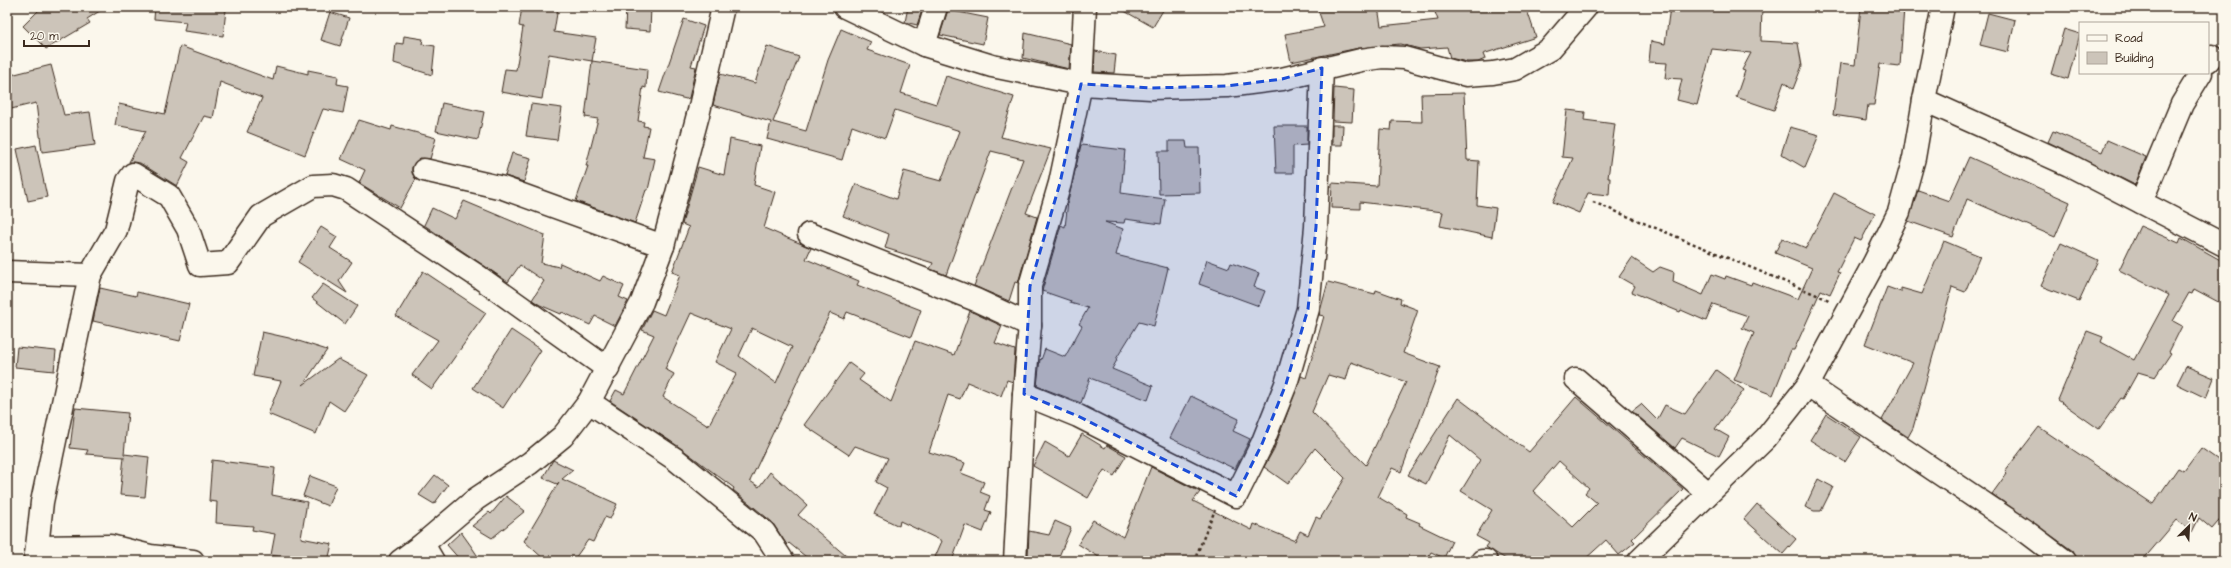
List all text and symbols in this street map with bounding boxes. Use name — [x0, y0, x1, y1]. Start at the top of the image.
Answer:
scale bar — [24, 22, 89, 48]
legend — [2079, 22, 2209, 74]
text: 20 m — [30, 28, 59, 45]
text: Road — [2115, 30, 2143, 47]
text: Building — [2115, 50, 2153, 68]
north arrow — [2169, 506, 2209, 546]
text: N — [2187, 509, 2199, 526]

